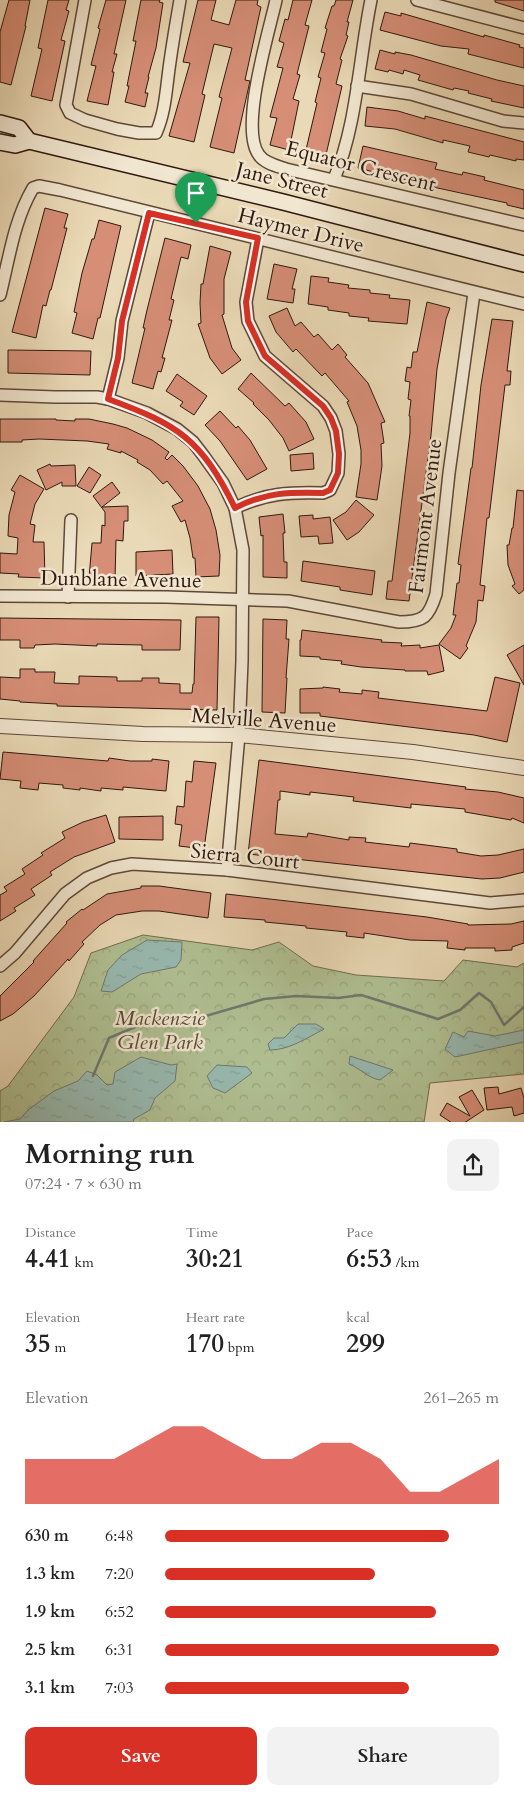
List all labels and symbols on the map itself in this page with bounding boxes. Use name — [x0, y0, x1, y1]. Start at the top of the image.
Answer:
street label: Equator Crescent — [283, 134, 439, 199]
street label: Jane Street — [230, 154, 331, 206]
pin — [175, 172, 217, 223]
street label: Haymer Drive — [235, 201, 367, 260]
street label: Fairmont Avenue — [402, 437, 449, 595]
street label: Dunblane Avenue — [40, 564, 202, 595]
street label: Melville Avenue — [191, 701, 337, 740]
street label: Sierra Court — [189, 836, 301, 877]
park label: Mackenzie Glen Park — [115, 1004, 206, 1057]

